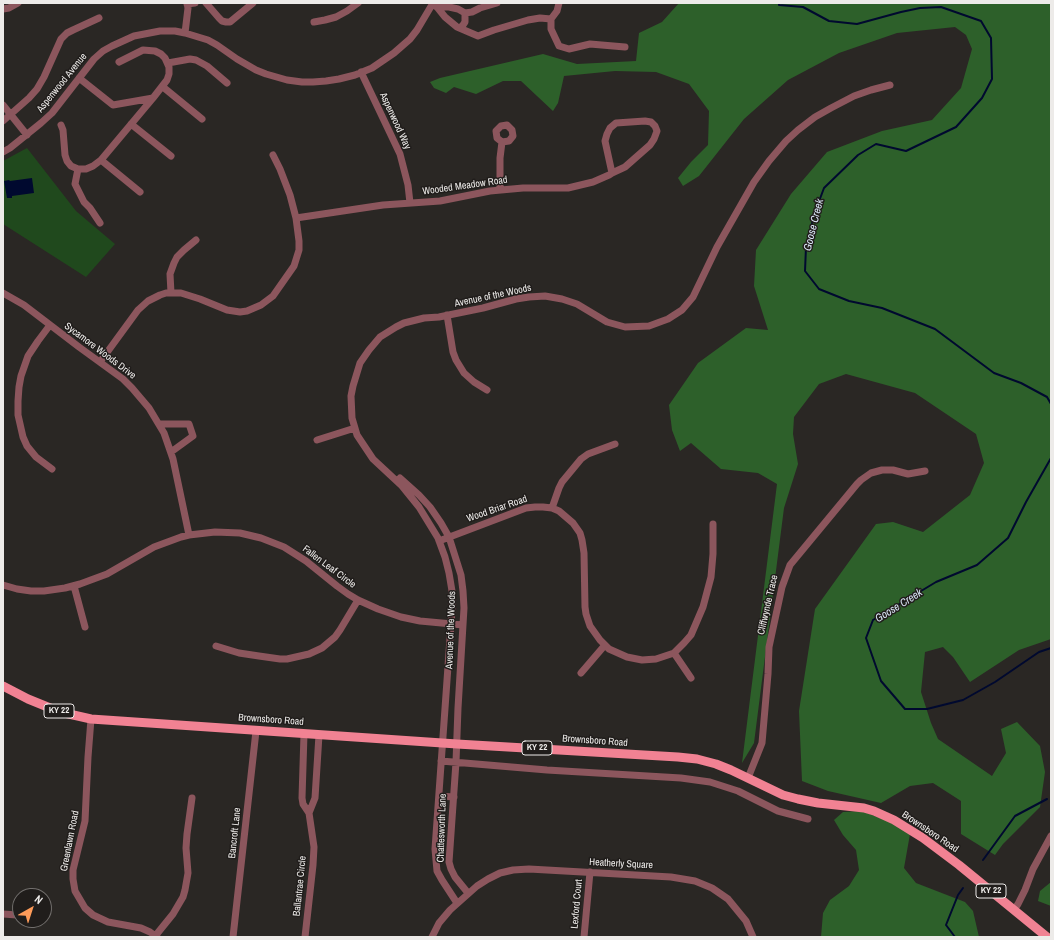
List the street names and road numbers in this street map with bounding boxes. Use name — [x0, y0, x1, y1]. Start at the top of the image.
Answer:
street label: Aspenwood Avenue — [34, 51, 90, 115]
street label: Aspenwood Way — [377, 91, 413, 151]
street label: Wooded Meadow Road — [422, 174, 508, 198]
street label: Avenue of the Woods — [454, 282, 532, 310]
street label: Sycamore Woods Drive — [62, 320, 138, 382]
street label: Wood Briar Road — [465, 493, 529, 525]
street label: Fallen Leaf Circle — [300, 543, 358, 591]
street label: Cliffwynde Trace — [755, 574, 781, 636]
street label: Avenue of the Woods — [444, 591, 458, 669]
road number: KY 22 — [44, 704, 74, 718]
street label: Brownsboro Road — [238, 712, 304, 728]
street label: Brownsboro Road — [562, 733, 628, 749]
road number: KY 22 — [522, 741, 552, 755]
street label: Chattesworth Lane — [435, 793, 449, 863]
street label: Bancroft Lane — [226, 807, 244, 859]
street label: Brownsboro Road — [899, 809, 961, 855]
street label: Greenlawn Road — [58, 810, 82, 872]
street label: Ballantrae Circle — [291, 855, 309, 917]
street label: Heatherly Square — [589, 856, 653, 872]
street label: Lexford Court — [569, 879, 585, 929]
road number: KY 22 — [976, 884, 1006, 898]

